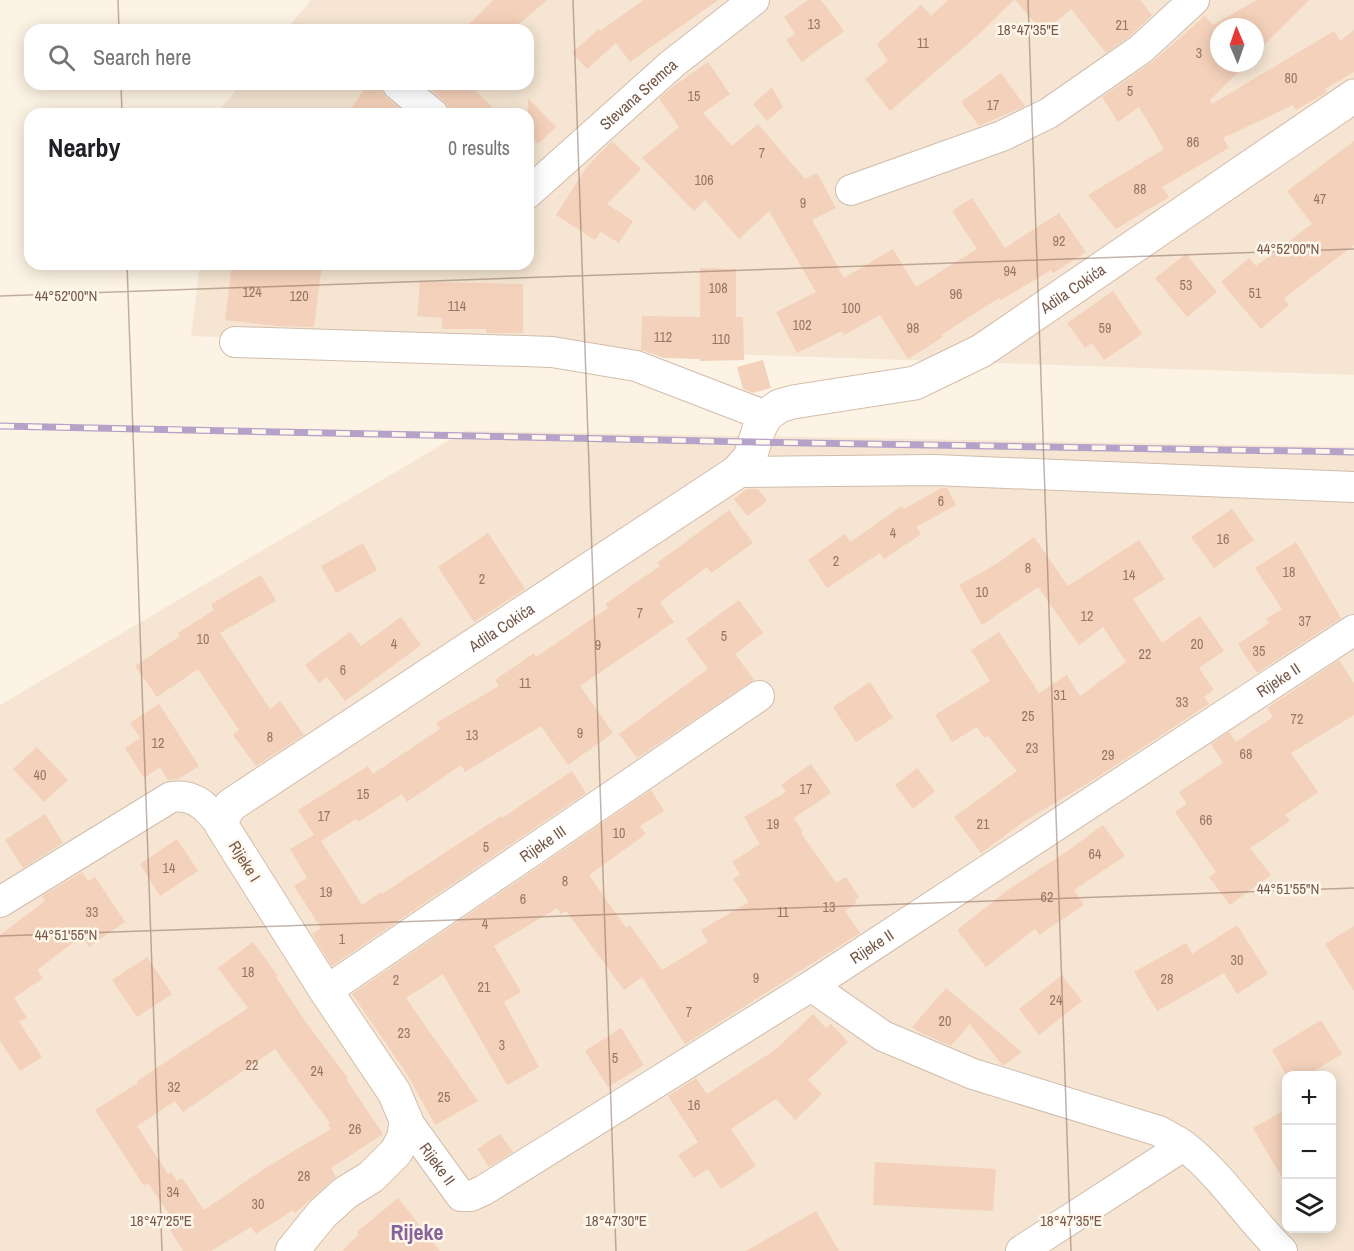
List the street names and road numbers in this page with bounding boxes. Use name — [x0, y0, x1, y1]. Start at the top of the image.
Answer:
street label: Stevana Sremca — [595, 53, 682, 135]
street label: Adila Cokića — [1035, 258, 1110, 319]
street label: Adila Cokića — [463, 597, 539, 657]
street label: Rijeke II — [1252, 657, 1304, 702]
street label: Rijeke III — [515, 820, 570, 867]
street label: Rijeke I — [224, 836, 266, 886]
street label: Rijeke II — [845, 924, 898, 969]
street label: Rijeke II — [415, 1138, 461, 1190]

